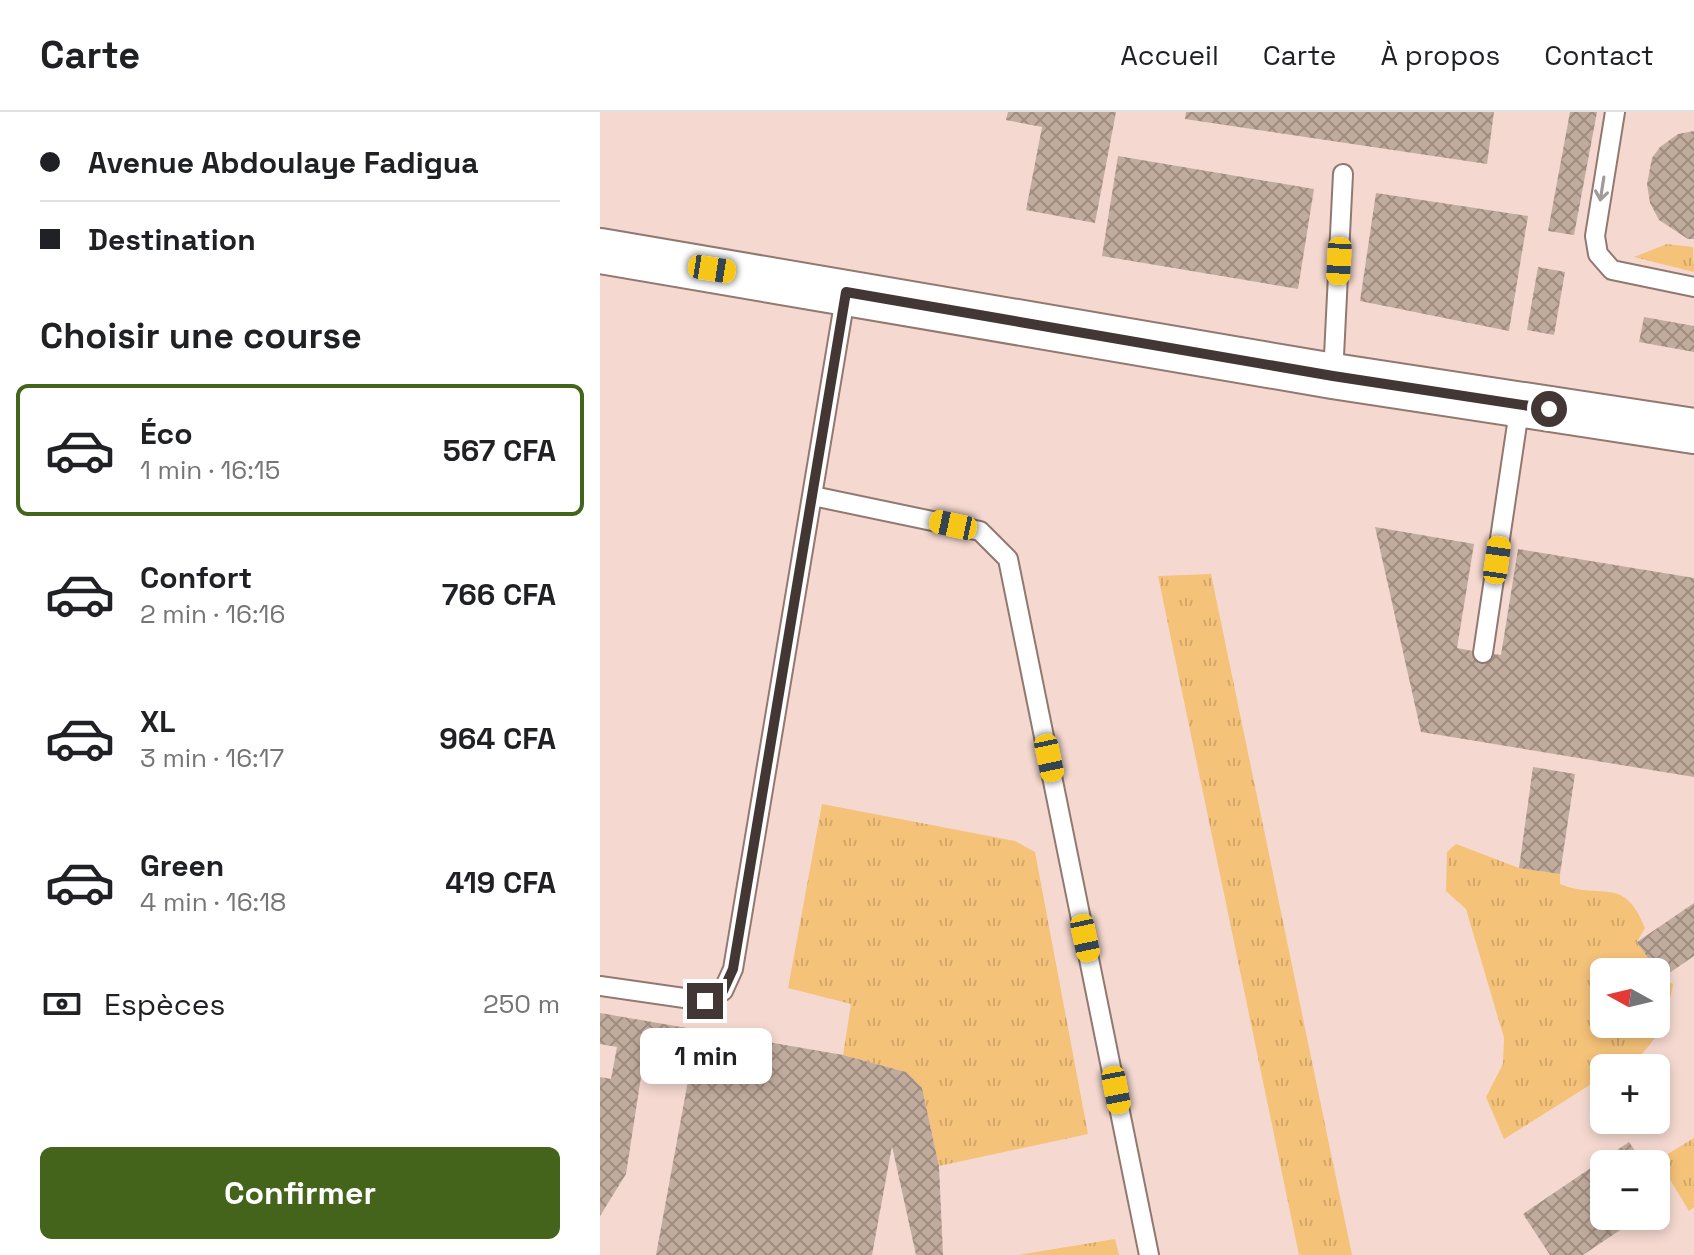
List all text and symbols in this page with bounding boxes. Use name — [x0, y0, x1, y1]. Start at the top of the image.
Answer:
text: Carte — [40, 31, 140, 79]
text: Accueil — [1120, 37, 1219, 73]
text: Carte — [1263, 37, 1336, 73]
text: À propos — [1380, 37, 1500, 73]
text: Contact — [1544, 37, 1654, 73]
text: Avenue Abdoulaye Fadigua — [88, 143, 479, 182]
one-way arrow — [1594, 176, 1609, 201]
text: Destination — [88, 220, 256, 259]
car — [1326, 236, 1352, 286]
car — [686, 253, 738, 285]
text: Choisir une course — [40, 313, 362, 359]
route start — [1531, 391, 1567, 427]
icon: car — [44, 414, 116, 486]
text: Éco — [140, 414, 193, 453]
text: 567 CFA — [443, 431, 556, 470]
text: 1 min · 16:15 — [140, 453, 280, 487]
car — [927, 508, 979, 542]
car — [1482, 535, 1512, 585]
icon: car — [44, 558, 116, 630]
text: Confort — [140, 558, 252, 597]
text: 766 CFA — [442, 575, 556, 614]
text: 2 min · 16:16 — [140, 597, 285, 631]
icon: car — [44, 702, 116, 774]
text: XL — [140, 702, 176, 741]
text: 964 CFA — [439, 719, 556, 758]
car — [1032, 732, 1066, 784]
text: 3 min · 16:17 — [140, 741, 284, 775]
icon: car — [44, 846, 116, 918]
text: Green — [140, 846, 224, 885]
text: 419 CFA — [445, 863, 556, 902]
text: 4 min · 16:18 — [140, 885, 286, 919]
car — [1068, 912, 1102, 964]
north arrow — [1590, 958, 1670, 1038]
map controls — [1590, 958, 1670, 1230]
icon: cash — [40, 982, 84, 1026]
route end — [687, 983, 723, 1019]
text: Espèces — [104, 985, 225, 1024]
text: 250 m — [483, 987, 560, 1021]
callout: 1 min — [639, 1029, 771, 1085]
text: 1 min — [674, 1039, 738, 1073]
button: + — [1590, 1054, 1670, 1134]
car — [1100, 1064, 1132, 1116]
button: Confirmer — [40, 1147, 560, 1239]
button: − — [1590, 1150, 1670, 1230]

